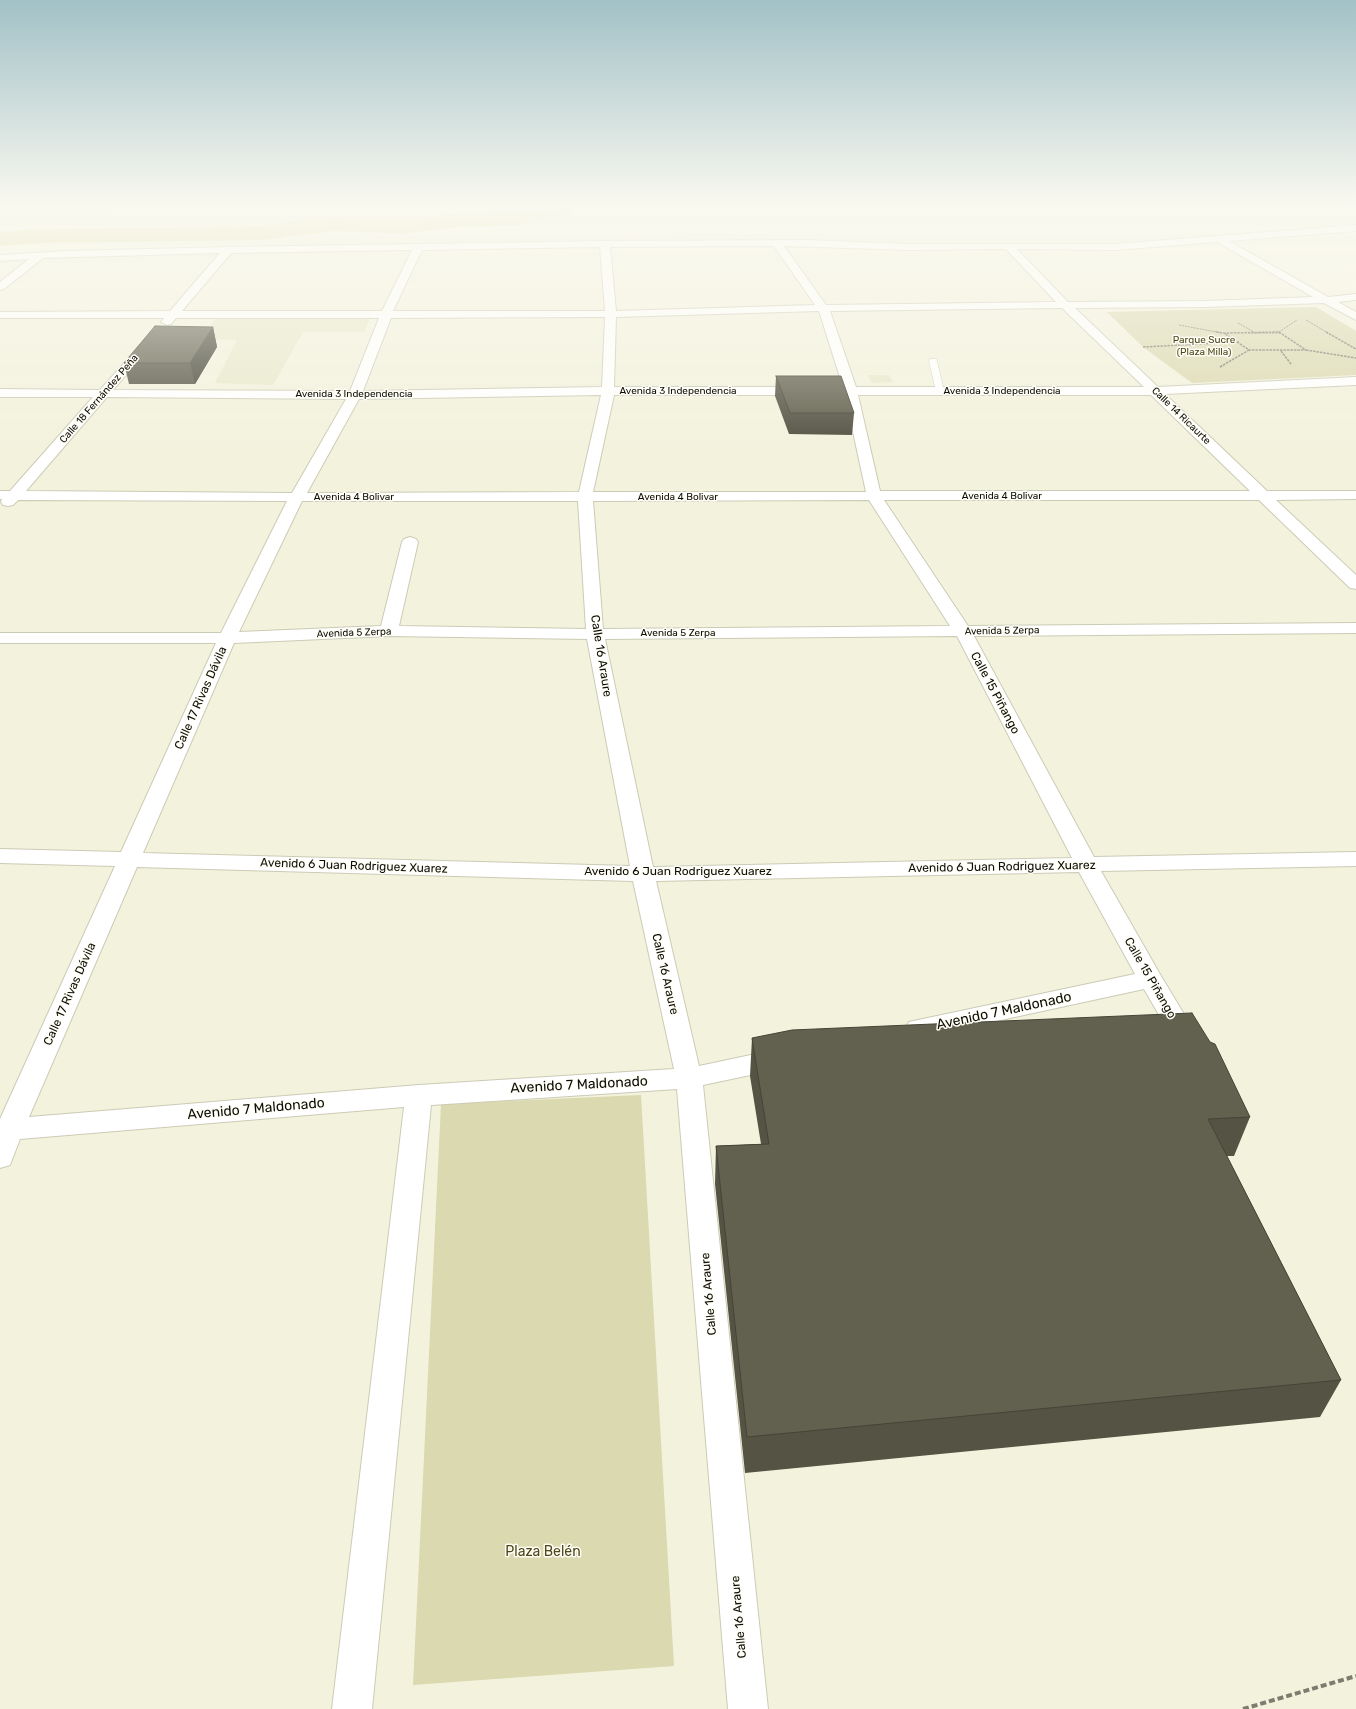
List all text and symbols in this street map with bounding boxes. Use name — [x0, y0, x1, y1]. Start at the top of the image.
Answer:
park label: Parque Sucre (Plaza Milla) — [1173, 334, 1235, 358]
street label: Calle 18 Fernández Peña — [57, 352, 141, 446]
street label: Avenida 3 Independencia — [619, 385, 737, 397]
street label: Avenida 3 Independencia — [943, 385, 1061, 397]
street label: Calle 14 Ricaurte — [1149, 385, 1213, 447]
street label: Avenida 3 Independencia — [295, 388, 413, 400]
street label: Avenida 4 Bolivar — [962, 490, 1042, 502]
street label: Avenida 4 Bolivar — [314, 491, 394, 503]
street label: Avenida 4 Bolivar — [638, 491, 718, 503]
street label: Calle 16 Araure — [587, 614, 615, 698]
street label: Avenida 5 Zerpa — [964, 624, 1040, 638]
street label: Avenida 5 Zerpa — [316, 626, 392, 640]
street label: Avenida 5 Zerpa — [641, 627, 715, 639]
street label: Calle 17 Rivas Dávila — [172, 644, 230, 752]
street label: Calle 15 Piñango — [967, 649, 1023, 737]
street label: Avenido 6 Juan Rodriguez Xuarez — [260, 856, 448, 876]
street label: Avenido 6 Juan Rodriguez Xuarez — [908, 858, 1096, 876]
street label: Avenido 6 Juan Rodriguez Xuarez — [584, 865, 772, 879]
street label: Calle 16 Araure — [649, 932, 681, 1016]
street label: Calle 15 Piñango — [1121, 935, 1179, 1021]
street label: Calle 17 Rivas Dávila — [41, 940, 99, 1048]
street label: Avenido 7 Maldonado — [935, 988, 1073, 1034]
street label: Avenido 7 Maldonado — [510, 1073, 648, 1097]
street label: Avenido 7 Maldonado — [187, 1095, 325, 1123]
street label: Calle 16 Araure — [698, 1252, 720, 1336]
park label: Plaza Belén — [505, 1544, 581, 1560]
street label: Calle 16 Araure — [728, 1575, 750, 1659]

